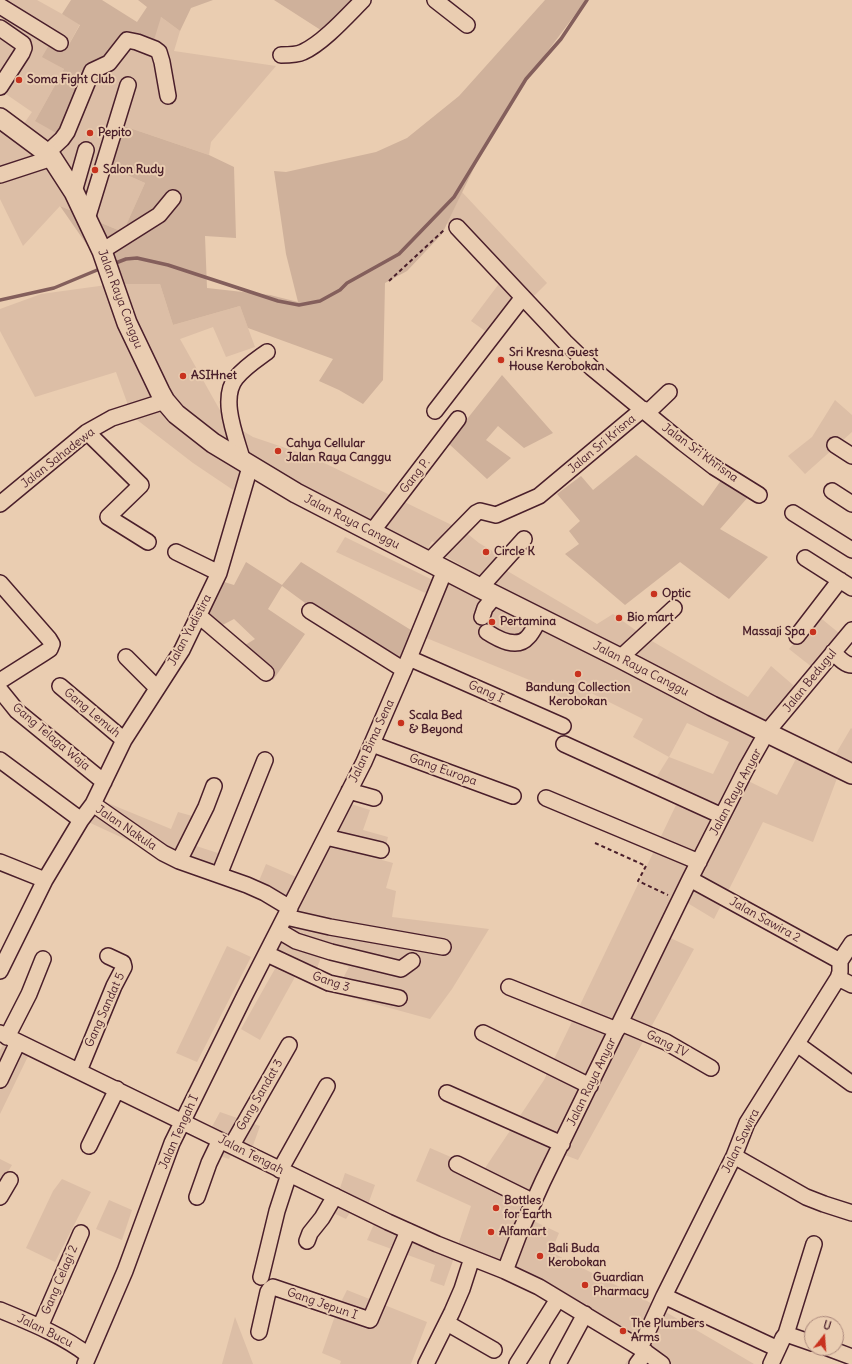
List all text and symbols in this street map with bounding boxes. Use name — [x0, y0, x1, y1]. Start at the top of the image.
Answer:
place label: Soma Fight Club — [27, 73, 115, 87]
marker: Soma Fight Club — [14, 75, 24, 85]
place label: Pepito — [98, 126, 132, 140]
marker: Pepito — [85, 128, 95, 138]
place label: Salon Rudy — [103, 163, 164, 177]
marker: Salon Rudy — [90, 165, 100, 175]
street label: Jalan Raya Canggu — [94, 247, 146, 351]
place label: Sri Kresna Guest House Kerobokan — [509, 346, 604, 374]
marker: Sri Kresna Guest House Kerobokan — [496, 355, 506, 365]
place label: ASIHnet — [191, 369, 237, 383]
marker: ASIHnet — [178, 371, 188, 381]
street label: Jalan Sri Krisna — [565, 412, 639, 476]
street label: Jalan Sri Khrisna — [659, 421, 741, 485]
street label: Jalan Sahadewa — [18, 425, 98, 491]
place label: Cahya Cellular Jalan Raya Canggu — [286, 437, 391, 465]
marker: Cahya Cellular Jalan Raya Canggu — [273, 446, 283, 456]
street label: Gang P. — [397, 456, 433, 496]
street label: Jalan Raya Canggu — [302, 492, 402, 552]
place label: Circle K — [494, 545, 535, 559]
marker: Circle K — [481, 547, 491, 557]
place label: Optic — [662, 587, 691, 601]
marker: Optic — [649, 589, 659, 599]
street label: Jalan Yudistira — [165, 592, 215, 668]
place label: Bio mart — [627, 611, 673, 625]
marker: Bio mart — [614, 613, 624, 623]
place label: Pertamina — [500, 615, 556, 629]
marker: Pertamina — [487, 617, 497, 627]
place label: Massaji Spa — [742, 625, 805, 639]
marker: Massaji Spa — [808, 627, 818, 637]
street label: Jalan Raya Canggu — [591, 639, 691, 699]
street label: Jalan Bedugul — [780, 647, 840, 715]
marker: Bandung Collection Kerobokan — [573, 669, 583, 679]
street label: Gang I — [466, 678, 506, 706]
place label: Bandung Collection Kerobokan — [525, 681, 631, 709]
street label: Gang Lemuh — [61, 685, 123, 741]
street label: Jalan Bima Sena — [346, 697, 398, 785]
street label: Gang Telaga Waja — [9, 700, 93, 774]
place label: Scala Bed & Beyond — [409, 709, 463, 737]
marker: Scala Bed & Beyond — [396, 718, 406, 728]
street label: Jalan Raya Anyar — [707, 746, 765, 838]
street label: Gang Europa — [407, 751, 479, 789]
street label: Jalan Nakula — [93, 802, 159, 854]
street label: Jalan Sawira 2 — [727, 895, 803, 945]
street label: Gang 3 — [310, 969, 352, 995]
street label: Gang Sandat 5 — [82, 970, 128, 1050]
street label: Gang IV — [644, 1027, 690, 1061]
street label: Jalan Raya Anyar — [564, 1036, 620, 1128]
street label: Gang Sandat 3 — [234, 1057, 286, 1133]
street label: Jalan Tengah I — [156, 1093, 202, 1171]
street label: Jalan Sawira — [719, 1107, 763, 1175]
street label: Jalan Tengah — [216, 1132, 286, 1178]
place label: Bottles for Earth — [504, 1194, 552, 1222]
marker: Bottles for Earth — [491, 1203, 501, 1213]
place label: Alfamart — [499, 1225, 546, 1239]
marker: Alfamart — [486, 1227, 496, 1237]
place label: Bali Buda Kerobokan — [548, 1242, 606, 1270]
street label: Gang Celagi 2 — [39, 1243, 81, 1317]
marker: Bali Buda Kerobokan — [535, 1251, 545, 1261]
place label: Guardian Pharmacy — [593, 1271, 649, 1299]
marker: Guardian Pharmacy — [580, 1280, 590, 1290]
street label: Gang Jepun I — [285, 1285, 359, 1323]
street label: Jalan Bucu — [15, 1311, 75, 1351]
north arrow — [804, 1316, 844, 1356]
place label: The Plumbers Arms — [631, 1317, 704, 1345]
text: U — [822, 1318, 833, 1333]
marker: The Plumbers Arms — [618, 1326, 628, 1336]

